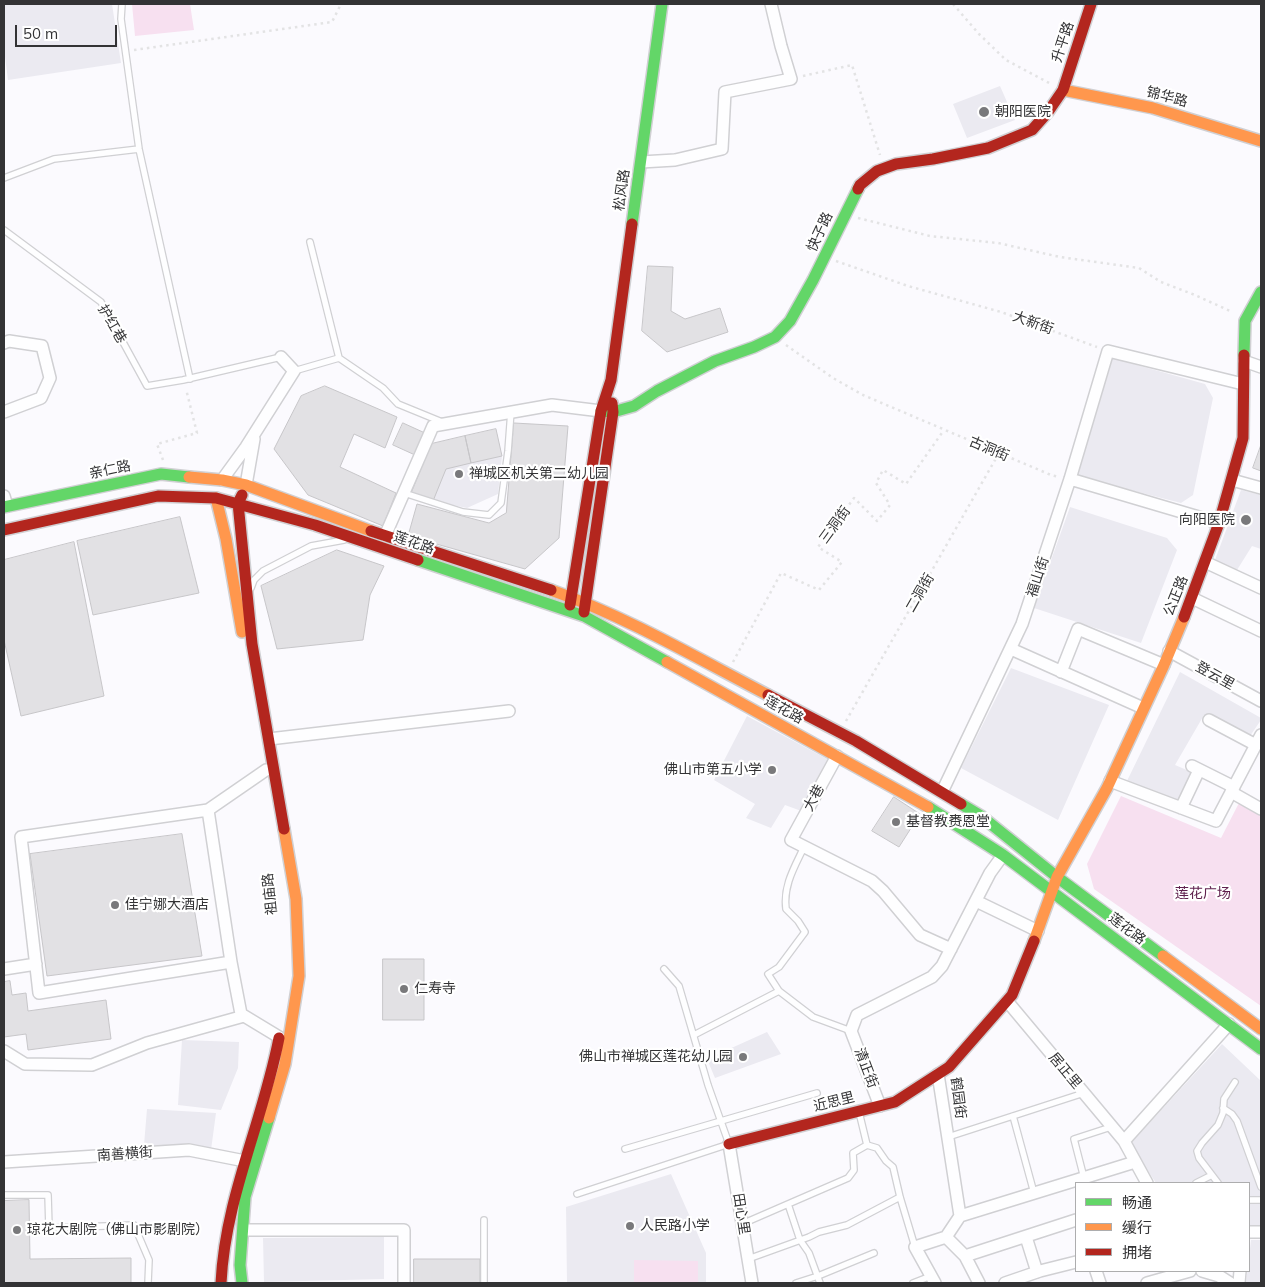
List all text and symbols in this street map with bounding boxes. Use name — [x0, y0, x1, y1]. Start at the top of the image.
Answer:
scale bar — [18, 15, 120, 47]
street label: 升平路 — [1049, 19, 1077, 65]
text: 50 m — [23, 24, 58, 43]
street label: 锦华路 — [1145, 83, 1189, 111]
place label: 朝阳医院 — [995, 104, 1051, 120]
marker: 朝阳医院 — [977, 105, 991, 119]
street label: 松风路 — [611, 168, 633, 212]
street label: 快子路 — [804, 209, 836, 255]
street label: 护红巷 — [94, 302, 130, 346]
street label: 大新街 — [1010, 308, 1056, 338]
street label: 古洞街 — [966, 433, 1012, 465]
street label: 亲仁路 — [88, 457, 132, 483]
place label: 禅城区机关第二幼儿园 — [469, 466, 609, 482]
marker: 禅城区机关第二幼儿园 — [453, 468, 465, 480]
street label: 三洞街 — [816, 503, 854, 547]
place label: 向阳医院 — [1179, 512, 1235, 528]
marker: 向阳医院 — [1239, 513, 1253, 527]
street label: 莲花路 — [391, 528, 437, 558]
street label: 福山街 — [1024, 554, 1052, 600]
street label: 二洞街 — [902, 571, 938, 615]
street label: 公正路 — [1160, 573, 1192, 619]
street label: 登云里 — [1193, 658, 1237, 694]
street label: 莲花路 — [762, 692, 806, 728]
place label: 佛山市第五小学 — [664, 762, 762, 778]
marker: 佛山市第五小学 — [766, 764, 778, 776]
street label: 大巷 — [800, 782, 828, 814]
place label: 基督教赉恩堂 — [906, 814, 990, 830]
marker: 基督教赉恩堂 — [890, 816, 902, 828]
street label: 祖庙路 — [259, 872, 281, 916]
park label: 莲花广场 — [1175, 886, 1231, 902]
place label: 佳宁娜大酒店 — [125, 897, 209, 913]
marker: 佳宁娜大酒店 — [109, 899, 121, 911]
street label: 莲花路 — [1105, 910, 1149, 948]
place label: 仁寿寺 — [414, 981, 456, 997]
marker: 仁寿寺 — [398, 983, 410, 995]
street label: 清正街 — [851, 1045, 881, 1091]
place label: 佛山市禅城区莲花幼儿园 — [579, 1049, 733, 1065]
street label: 居正里 — [1045, 1050, 1085, 1092]
marker: 佛山市禅城区莲花幼儿园 — [737, 1051, 749, 1063]
street label: 鹤园街 — [947, 1076, 969, 1120]
street label: 近思里 — [812, 1089, 856, 1115]
street label: 南善横街 — [96, 1144, 154, 1164]
legend — [1075, 1182, 1250, 1272]
street label: 田心里 — [729, 1192, 753, 1236]
text: 畅通 — [1122, 1193, 1152, 1212]
place label: 人民路小学 — [640, 1218, 710, 1234]
text: 缓行 — [1122, 1218, 1152, 1237]
marker: 人民路小学 — [624, 1220, 636, 1232]
place label: 琼花大剧院（佛山市影剧院） — [27, 1222, 209, 1238]
marker: 琼花大剧院（佛山市影剧院） — [11, 1224, 23, 1236]
text: 拥堵 — [1122, 1243, 1152, 1262]

